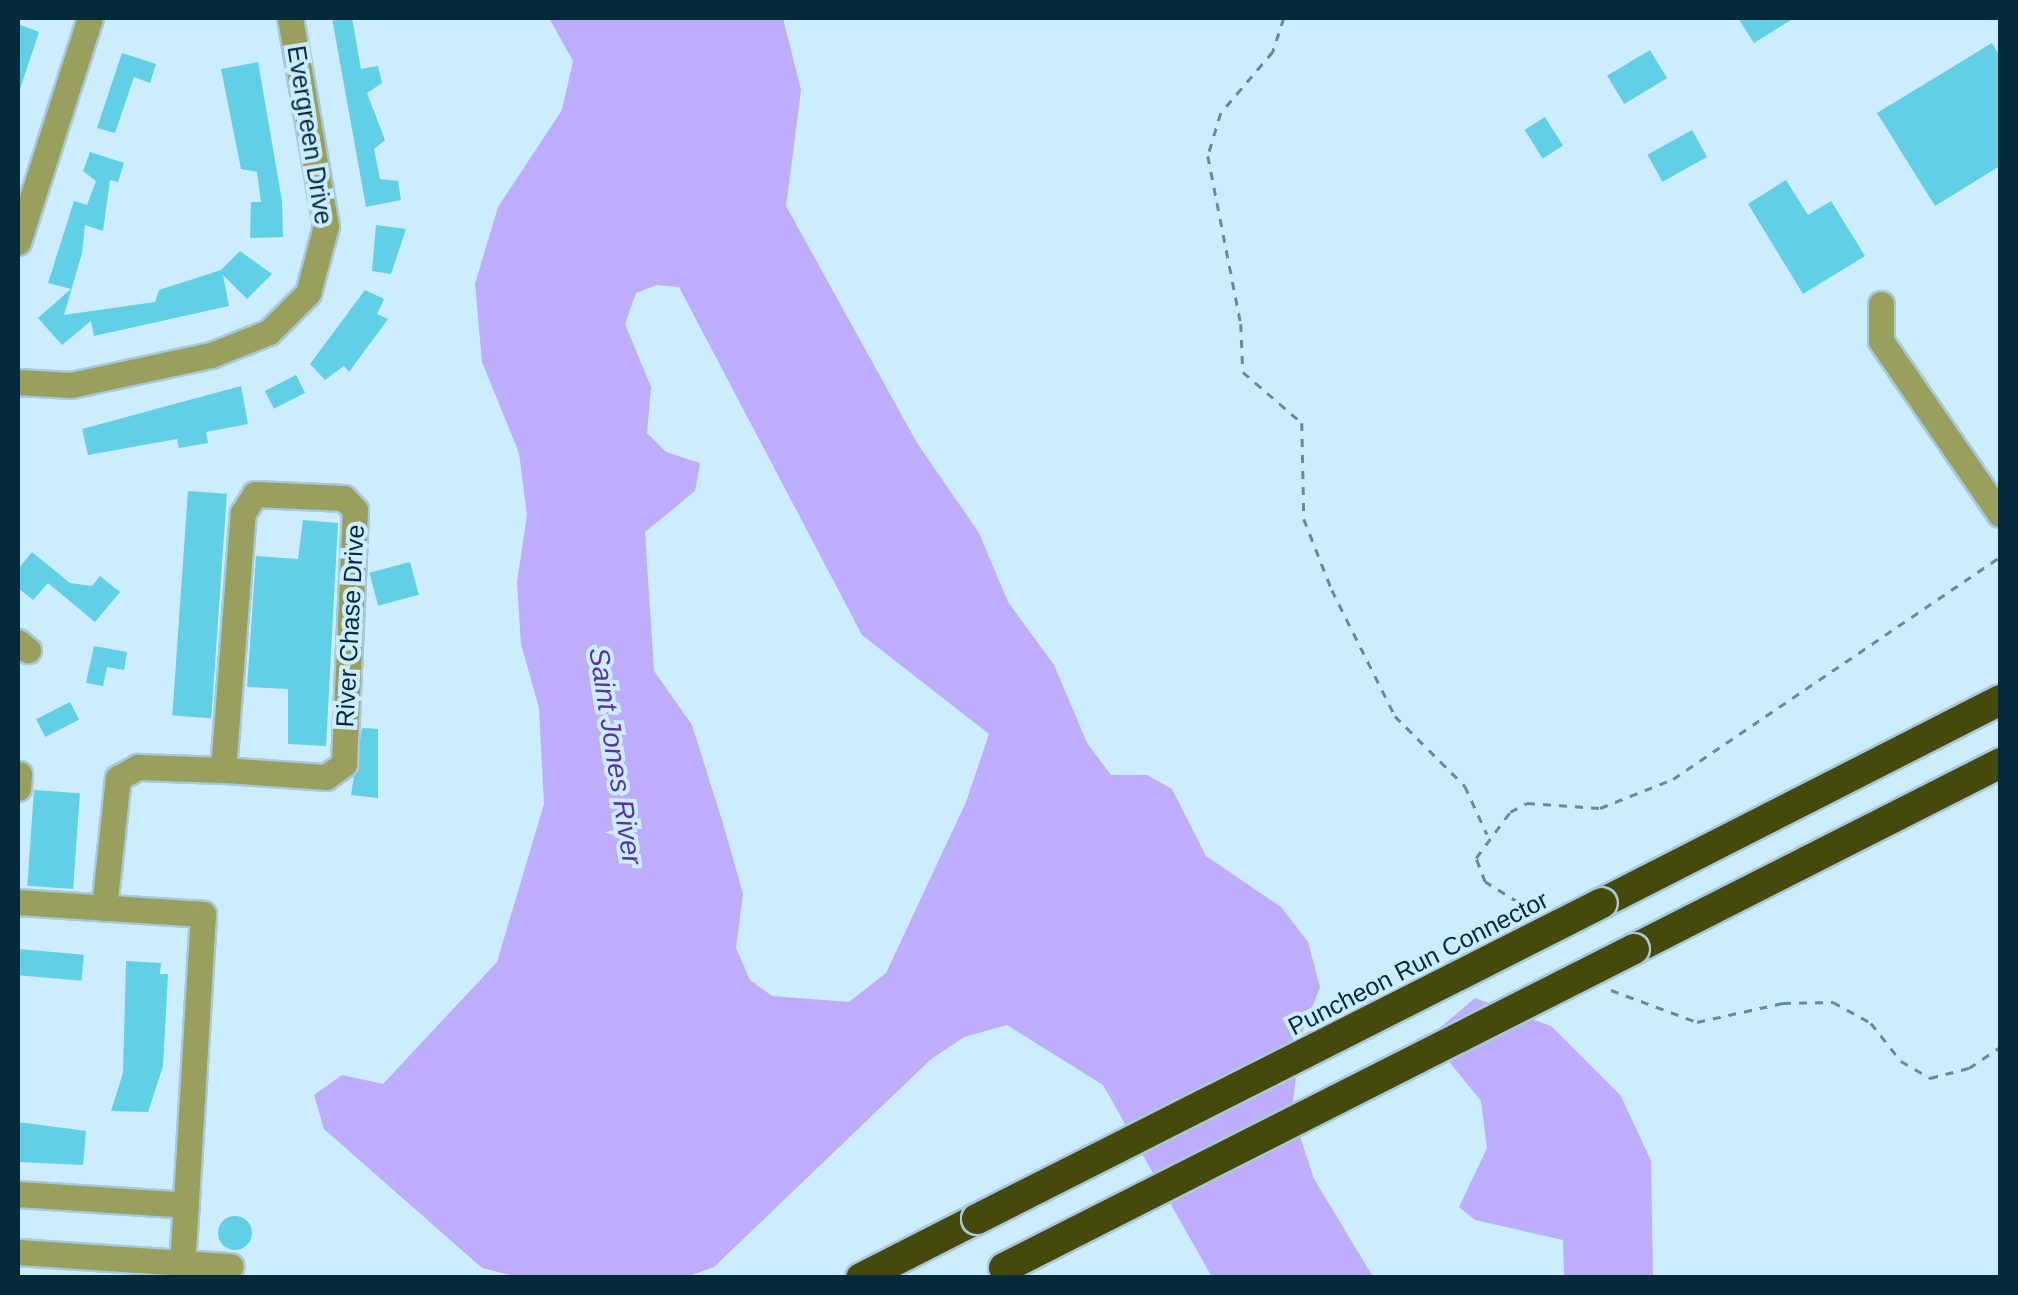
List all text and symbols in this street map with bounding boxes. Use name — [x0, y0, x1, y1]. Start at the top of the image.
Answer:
street label: Evergreen Drive — [281, 43, 339, 227]
street label: River Chase Drive — [330, 524, 370, 728]
water label: Saint Jones River — [581, 645, 649, 867]
street label: Puncheon Run Connector — [1283, 884, 1553, 1042]

